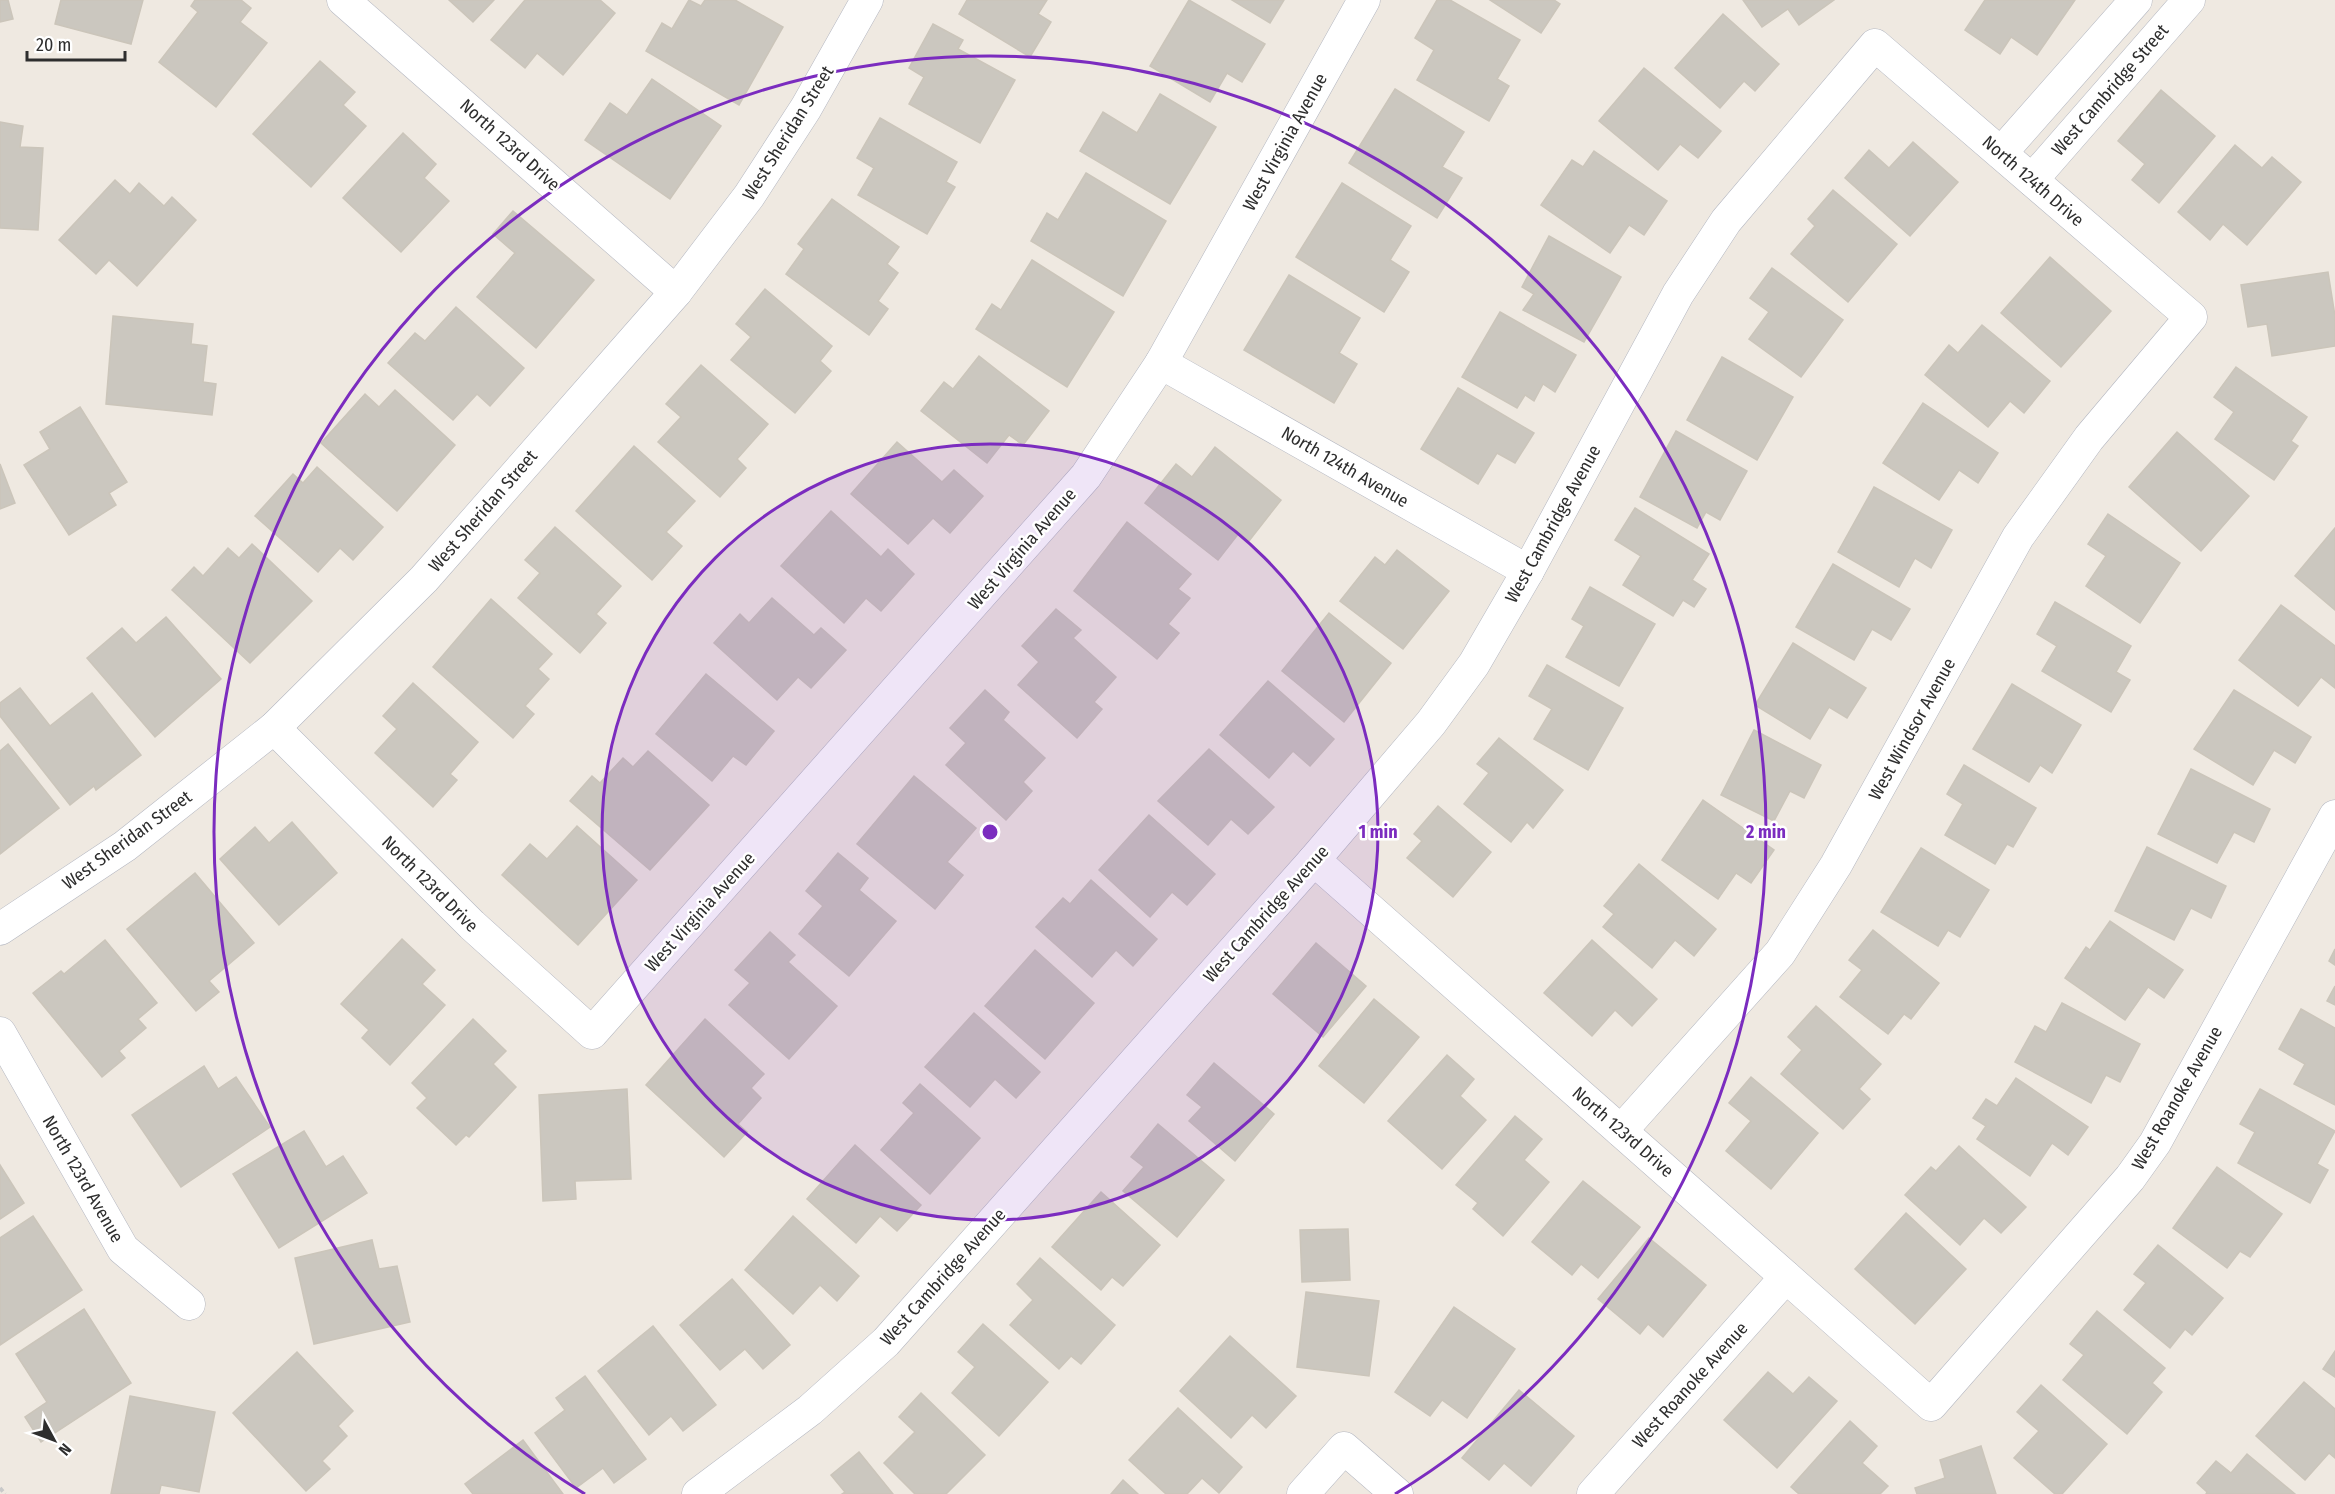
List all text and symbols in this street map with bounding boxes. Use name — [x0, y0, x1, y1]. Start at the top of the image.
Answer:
street label: West Cambridge Street — [2047, 20, 2173, 160]
scale bar — [27, 24, 124, 62]
text: 20 m — [36, 34, 71, 56]
street label: West Sheridan Street — [738, 62, 838, 204]
street label: West Virginia Avenue — [1238, 69, 1332, 215]
street label: North 123rd Drive — [455, 94, 565, 196]
street label: North 124th Drive — [1978, 131, 2088, 231]
street label: North 124th Avenue — [1277, 422, 1413, 512]
street label: West Cambridge Avenue — [1500, 441, 1606, 607]
street label: West Sheridan Street — [424, 445, 542, 577]
street label: West Virginia Avenue — [963, 484, 1081, 614]
street label: West Windsor Avenue — [1864, 654, 1960, 804]
street label: West Sheridan Street — [58, 786, 196, 894]
text: 1 min — [1358, 821, 1398, 843]
text: 2 min — [1745, 821, 1786, 843]
centre of rings — [980, 822, 1000, 842]
street label: North 123rd Drive — [377, 831, 483, 937]
street label: West Cambridge Avenue — [1199, 841, 1333, 987]
street label: West Virginia Avenue — [640, 847, 760, 977]
street label: West Roanoke Avenue — [2127, 1022, 2227, 1174]
street label: North 123rd Drive — [1568, 1082, 1678, 1182]
street label: North 123rd Avenue — [38, 1112, 128, 1247]
street label: West Cambridge Avenue — [876, 1204, 1010, 1350]
street label: West Roanoke Avenue — [1628, 1317, 1752, 1453]
north arrow — [24, 1410, 84, 1470]
text: N — [55, 1440, 75, 1459]

